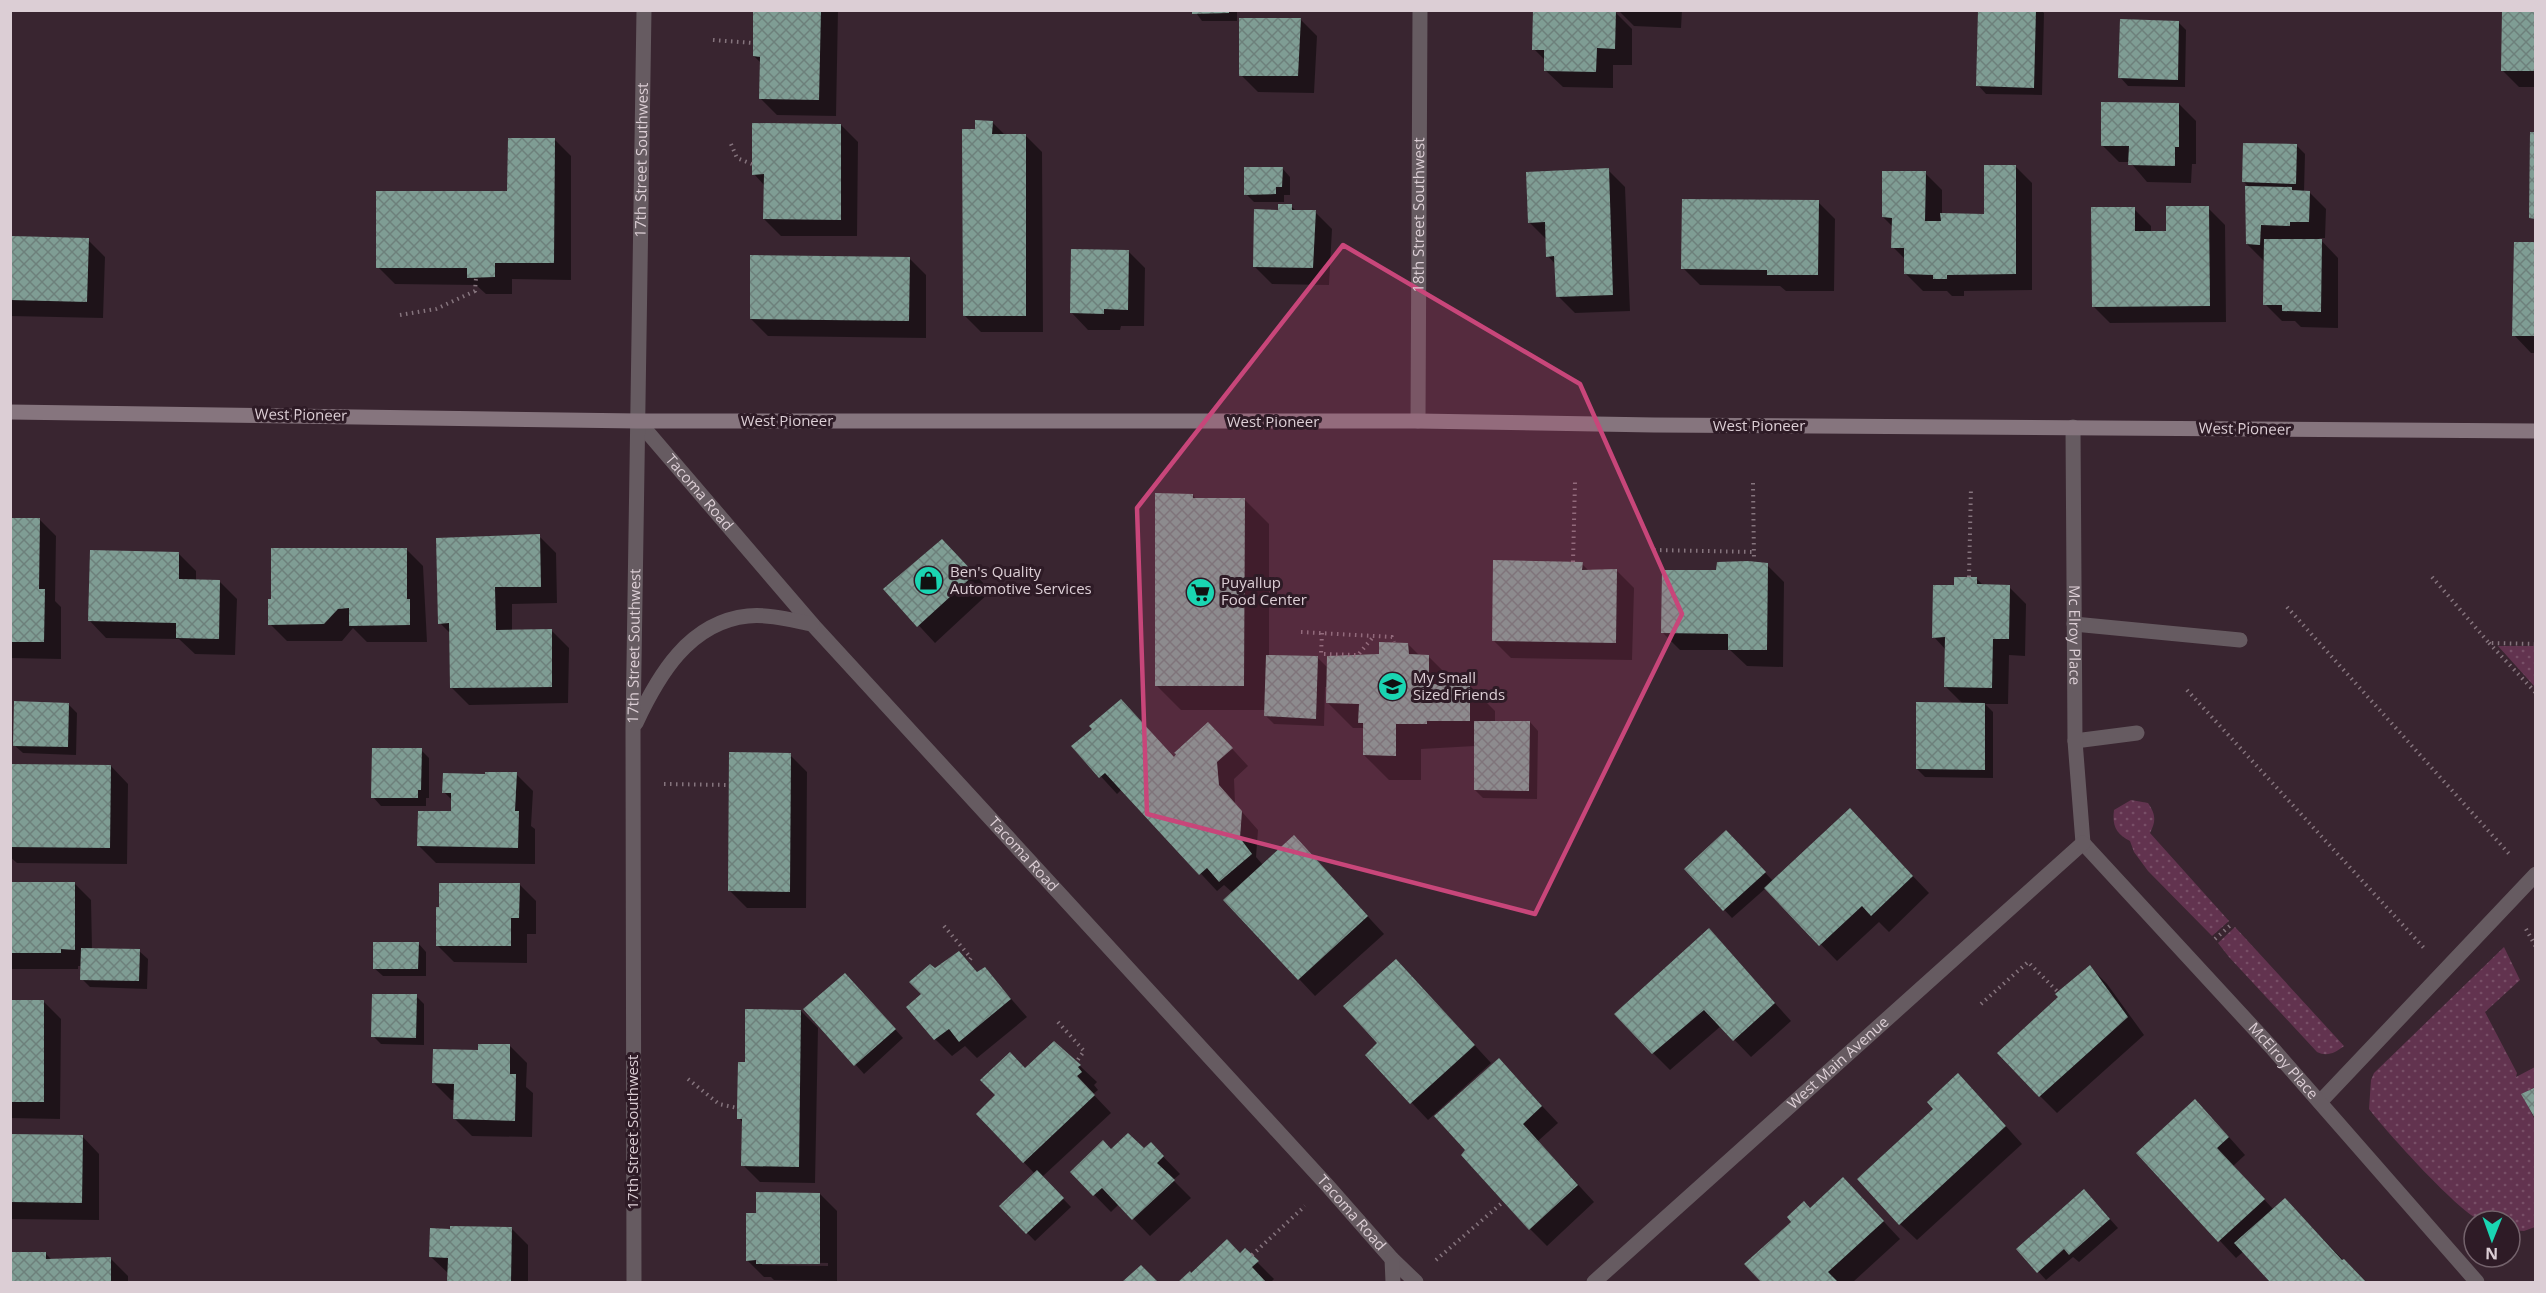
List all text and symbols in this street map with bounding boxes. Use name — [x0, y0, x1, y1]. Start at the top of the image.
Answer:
street label: 17th Street Southwest — [630, 82, 652, 238]
street label: 18th Street Southwest — [1408, 137, 1428, 293]
street label: West Pioneer — [255, 403, 348, 425]
street label: West Pioneer — [741, 410, 833, 430]
street label: West Pioneer — [1227, 411, 1319, 431]
street label: West Pioneer — [1713, 415, 1805, 435]
street label: West Pioneer — [2199, 417, 2292, 439]
street label: Tacoma Road — [661, 449, 738, 534]
place label: Ben's Quality Automotive Services — [950, 561, 1092, 598]
shop icon: Ben's Quality Automotive Services — [913, 565, 945, 597]
street label: 17th Street Southwest — [622, 568, 644, 724]
place label: Puyallup Food Center — [1221, 572, 1307, 609]
supermarket icon: Puyallup Food Center — [1184, 576, 1216, 608]
street label: Mc Elroy Place — [2065, 585, 2086, 685]
place label: My Small Sized Friends — [1413, 667, 1505, 704]
school or university icon: My Small Sized Friends — [1376, 671, 1408, 703]
street label: Tacoma Road — [985, 812, 1064, 895]
street label: West Main Avenue — [1782, 1011, 1892, 1113]
street label: McElroy Place — [2244, 1018, 2323, 1103]
street label: 17th Street Southwest — [622, 1055, 642, 1209]
street label: Tacoma Road — [1313, 1170, 1391, 1254]
north arrow — [2462, 1209, 2522, 1269]
text: N — [2485, 1243, 2498, 1265]

